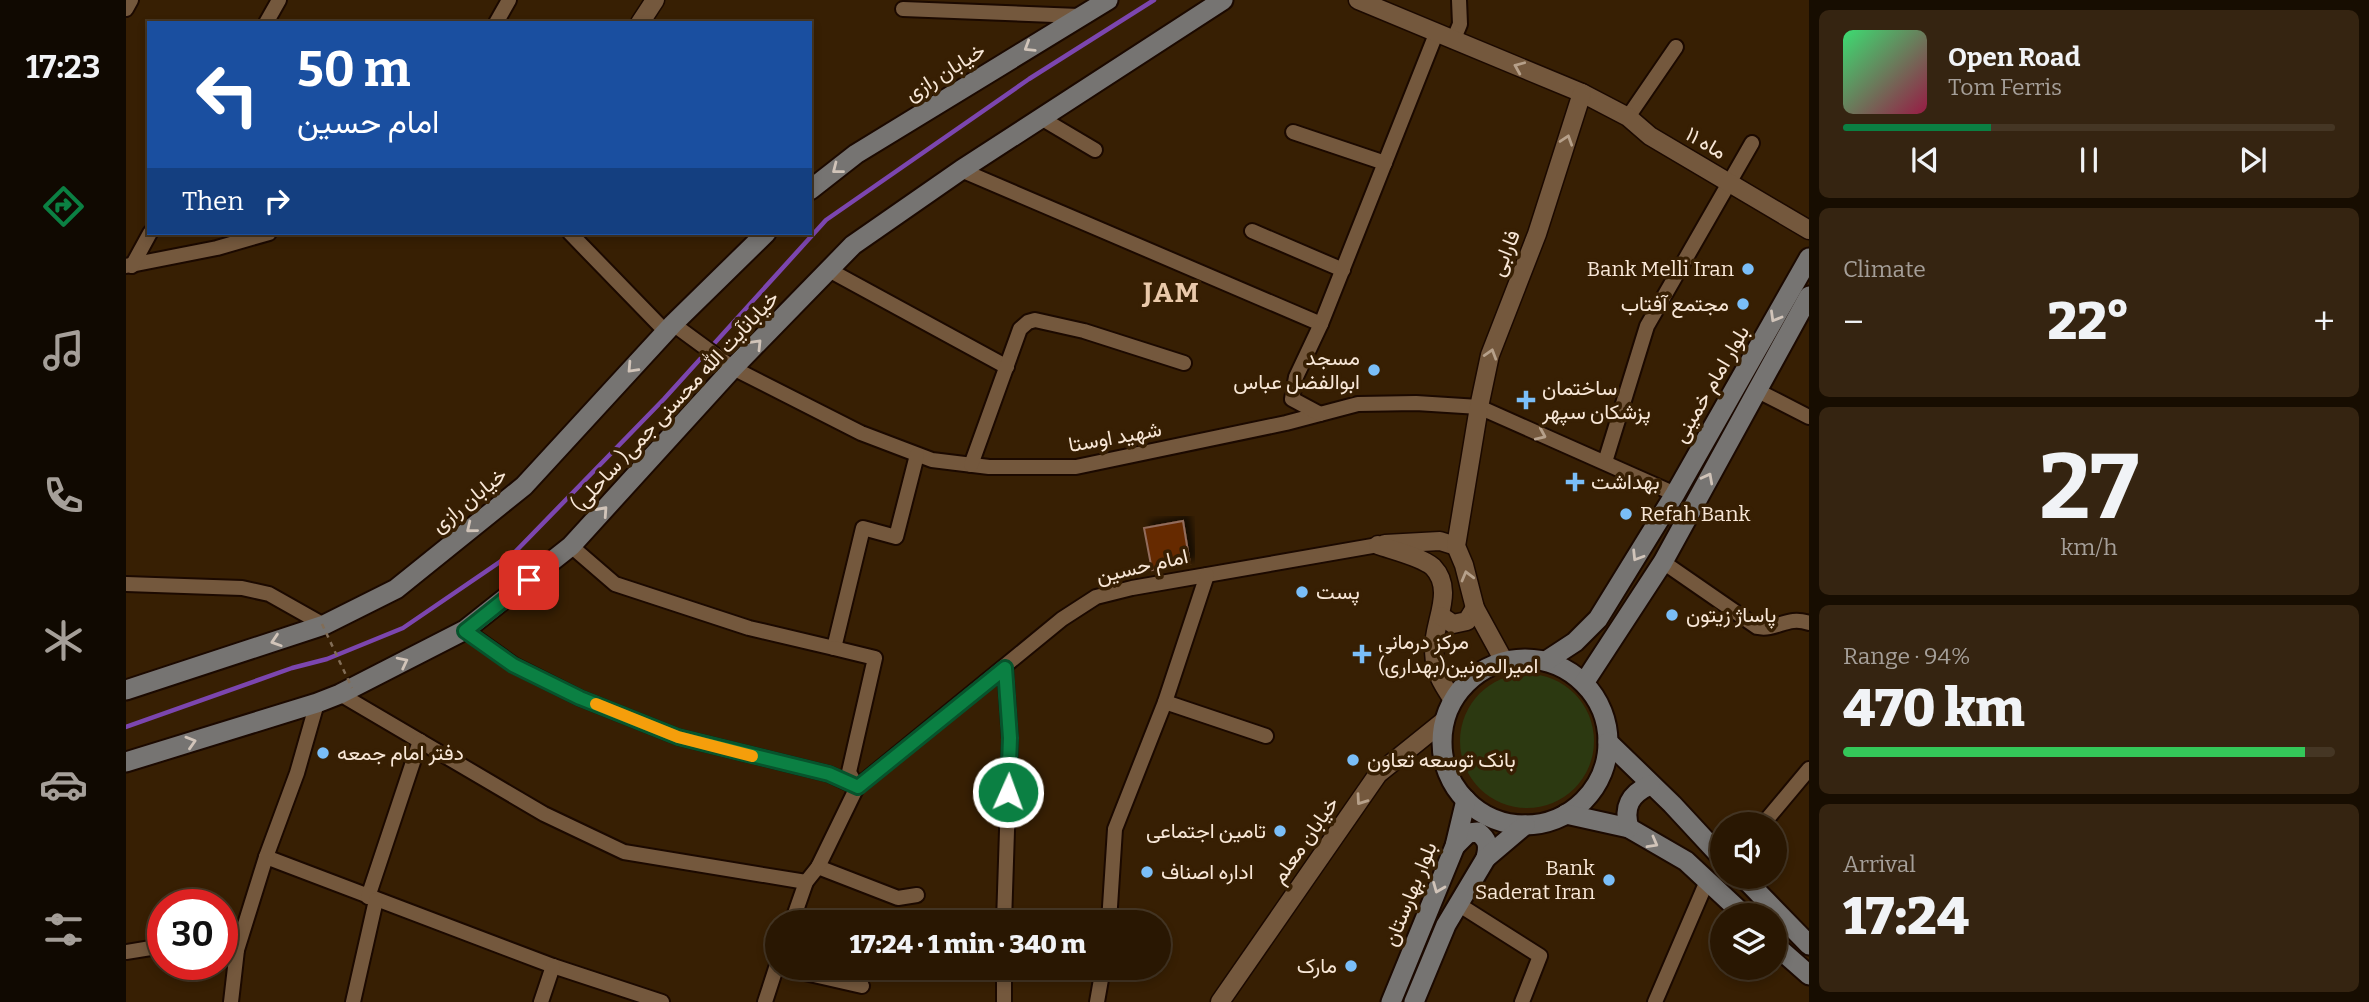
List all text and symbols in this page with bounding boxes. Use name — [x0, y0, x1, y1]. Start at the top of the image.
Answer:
street label: خیابان رازی — [900, 37, 990, 107]
one-way arrow — [1023, 39, 1036, 52]
text: 50 m — [297, 40, 410, 99]
text: Open Road — [1948, 42, 2080, 73]
text: 17:23 — [26, 48, 100, 86]
icon: left — [182, 49, 273, 140]
one-way arrow — [1514, 61, 1526, 75]
text: Tom Ferris — [1948, 73, 2062, 101]
text: امام حسین — [297, 103, 440, 141]
street label: ماه ۱۱ — [1681, 121, 1731, 165]
one-way arrow — [1559, 134, 1573, 147]
icon: previous — [1906, 141, 1944, 179]
icon: pause — [2070, 141, 2108, 179]
icon: next — [2234, 141, 2272, 179]
one-way arrow — [832, 161, 844, 174]
icon: directions — [39, 182, 88, 231]
icon: right — [258, 182, 296, 220]
text: Then — [182, 186, 244, 217]
street label: فارابی — [1484, 226, 1526, 280]
text: Climate — [1843, 255, 1926, 283]
place label: Bank Melli Iran — [1587, 256, 1734, 282]
marker: Bank Melli Iran — [1740, 261, 1756, 277]
district label: JAM — [1141, 276, 1201, 309]
street label: خیابانآیت الله محسنی جمی( ساحلی) — [566, 285, 784, 517]
text: 22° — [2047, 290, 2130, 353]
place label: مجتمع آفتاب — [1621, 291, 1729, 318]
marker: مجتمع آفتاب — [1735, 296, 1751, 312]
text: − — [1843, 299, 1864, 345]
text: + — [2313, 299, 2335, 345]
one-way arrow — [1770, 310, 1783, 322]
street label: بلوار امام خمینی — [1667, 321, 1756, 448]
icon: music — [39, 326, 88, 375]
one-way arrow — [749, 339, 762, 352]
place label: مسجد ابوالفضل عباس — [1233, 345, 1360, 395]
one-way arrow — [1483, 349, 1498, 361]
one-way arrow — [628, 360, 641, 373]
marker: مسجد ابوالفضل عباس — [1366, 362, 1382, 378]
place label: ساختمان پزشکان سپهر — [1541, 375, 1651, 426]
marker: ساختمان پزشکان سپهر — [1516, 390, 1536, 410]
street label: شهید اوستا — [1066, 416, 1164, 458]
one-way arrow — [1534, 426, 1546, 440]
text: 27 — [2039, 433, 2139, 542]
street label: خیابان رازی — [426, 462, 512, 538]
place label: بهداشت — [1591, 469, 1660, 495]
icon: phone — [39, 471, 88, 520]
marker: بهداشت — [1565, 472, 1585, 492]
one-way arrow — [1700, 473, 1713, 486]
place label: Refah Bank — [1640, 501, 1751, 527]
one-way arrow — [595, 506, 607, 519]
marker: Refah Bank — [1618, 506, 1634, 522]
one-way arrow — [467, 520, 479, 533]
text: km/h — [2061, 533, 2117, 561]
street label: امام حسین — [1094, 543, 1191, 590]
one-way arrow — [1632, 549, 1645, 562]
pin — [499, 550, 559, 610]
icon: arrive — [510, 561, 548, 599]
one-way arrow — [1461, 571, 1475, 583]
place label: پست — [1316, 579, 1360, 606]
marker: پست — [1294, 584, 1310, 600]
place label: پاساژ زیتون — [1686, 602, 1776, 629]
marker: پاساژ زیتون — [1664, 607, 1680, 623]
icon: climate — [39, 616, 88, 665]
place label: مرکز درمانی امیرالمونین(بهداری) — [1378, 629, 1538, 679]
one-way arrow — [271, 633, 283, 647]
text: Range · 94% — [1843, 642, 1970, 670]
marker: مرکز درمانی امیرالمونین(بهداری) — [1352, 644, 1372, 664]
one-way arrow — [396, 657, 408, 670]
text: 470 km — [1843, 677, 2025, 740]
one-way arrow — [184, 736, 197, 750]
place label: دفتر امام جمعه — [337, 740, 464, 767]
marker: دفتر امام جمعه — [315, 745, 331, 761]
place label: بانک توسعه تعاون — [1367, 747, 1516, 773]
marker: بانک توسعه تعاون — [1345, 752, 1361, 768]
position arrow — [971, 755, 1045, 829]
icon: car — [39, 760, 88, 809]
street label: خیابان معلم — [1266, 791, 1345, 889]
one-way arrow — [1357, 792, 1369, 805]
map controls — [1710, 812, 1787, 980]
button: sound — [1710, 812, 1787, 889]
place label: تامین اجتماعی — [1146, 818, 1266, 844]
marker: تامین اجتماعی — [1272, 823, 1288, 839]
one-way arrow — [1646, 835, 1658, 848]
street label: بلوار بهارستان — [1377, 838, 1443, 950]
text: Arrival — [1843, 850, 1916, 878]
place label: Bank Saderat Iran — [1475, 855, 1595, 905]
place label: اداره اصناف — [1161, 859, 1254, 885]
marker: اداره اصناف — [1139, 864, 1155, 880]
marker: Bank Saderat Iran — [1601, 872, 1617, 888]
one-way arrow — [1432, 881, 1446, 893]
text: 17:24 — [1843, 885, 1969, 948]
speed limit sign: 30 — [147, 889, 238, 980]
button: layers — [1710, 903, 1787, 980]
icon: filters — [39, 905, 88, 954]
text: 17:24 · 1 min · 340 m — [850, 929, 1086, 960]
place label: مارک — [1297, 953, 1337, 979]
marker: مارک — [1343, 958, 1359, 974]

